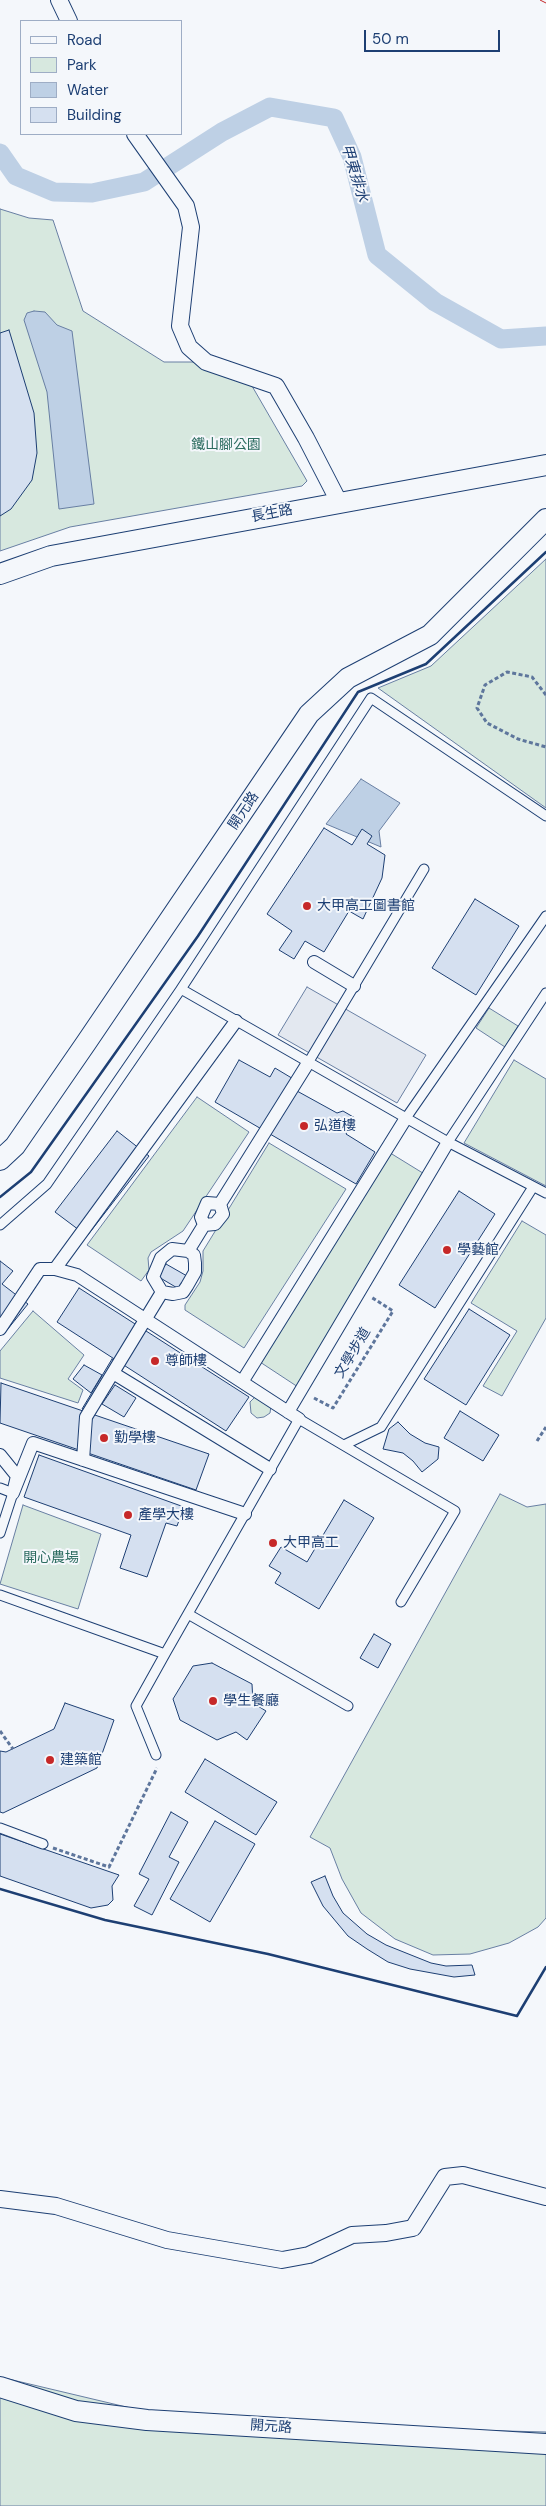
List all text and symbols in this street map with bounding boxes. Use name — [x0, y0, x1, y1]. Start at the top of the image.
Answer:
legend — [20, 20, 182, 135]
scale bar — [366, 20, 502, 52]
text: 50 m — [372, 29, 409, 49]
text: Road — [67, 30, 102, 50]
text: Park — [67, 55, 97, 75]
text: Water — [67, 80, 108, 100]
text: Building — [67, 105, 122, 125]
water label: 甲東排水 — [337, 142, 371, 204]
park label: 鐵山腳公園 — [191, 437, 261, 453]
street label: 長生路 — [250, 502, 294, 526]
street label: 開元路 — [225, 789, 263, 833]
place label: 大甲高工圖書館 — [317, 898, 415, 914]
marker: 大甲高工圖書館 — [301, 900, 313, 912]
place label: 弘道樓 — [314, 1118, 356, 1134]
marker: 弘道樓 — [298, 1120, 310, 1132]
place label: 學藝館 — [457, 1242, 499, 1258]
marker: 學藝館 — [441, 1244, 453, 1256]
street label: 文學步道 — [331, 1325, 375, 1381]
place label: 尊師樓 — [165, 1353, 207, 1369]
marker: 尊師樓 — [149, 1355, 161, 1367]
place label: 勤學樓 — [114, 1430, 156, 1446]
marker: 勤學樓 — [98, 1432, 110, 1444]
place label: 產學大樓 — [138, 1507, 194, 1523]
marker: 產學大樓 — [122, 1509, 134, 1521]
place label: 大甲高工 — [283, 1535, 339, 1551]
marker: 大甲高工 — [267, 1537, 279, 1549]
park label: 開心農場 — [23, 1550, 79, 1566]
place label: 學生餐廳 — [223, 1693, 279, 1709]
marker: 學生餐廳 — [207, 1695, 219, 1707]
place label: 建築館 — [60, 1752, 102, 1768]
marker: 建築館 — [44, 1754, 56, 1766]
street label: 開元路 — [249, 2417, 293, 2437]

